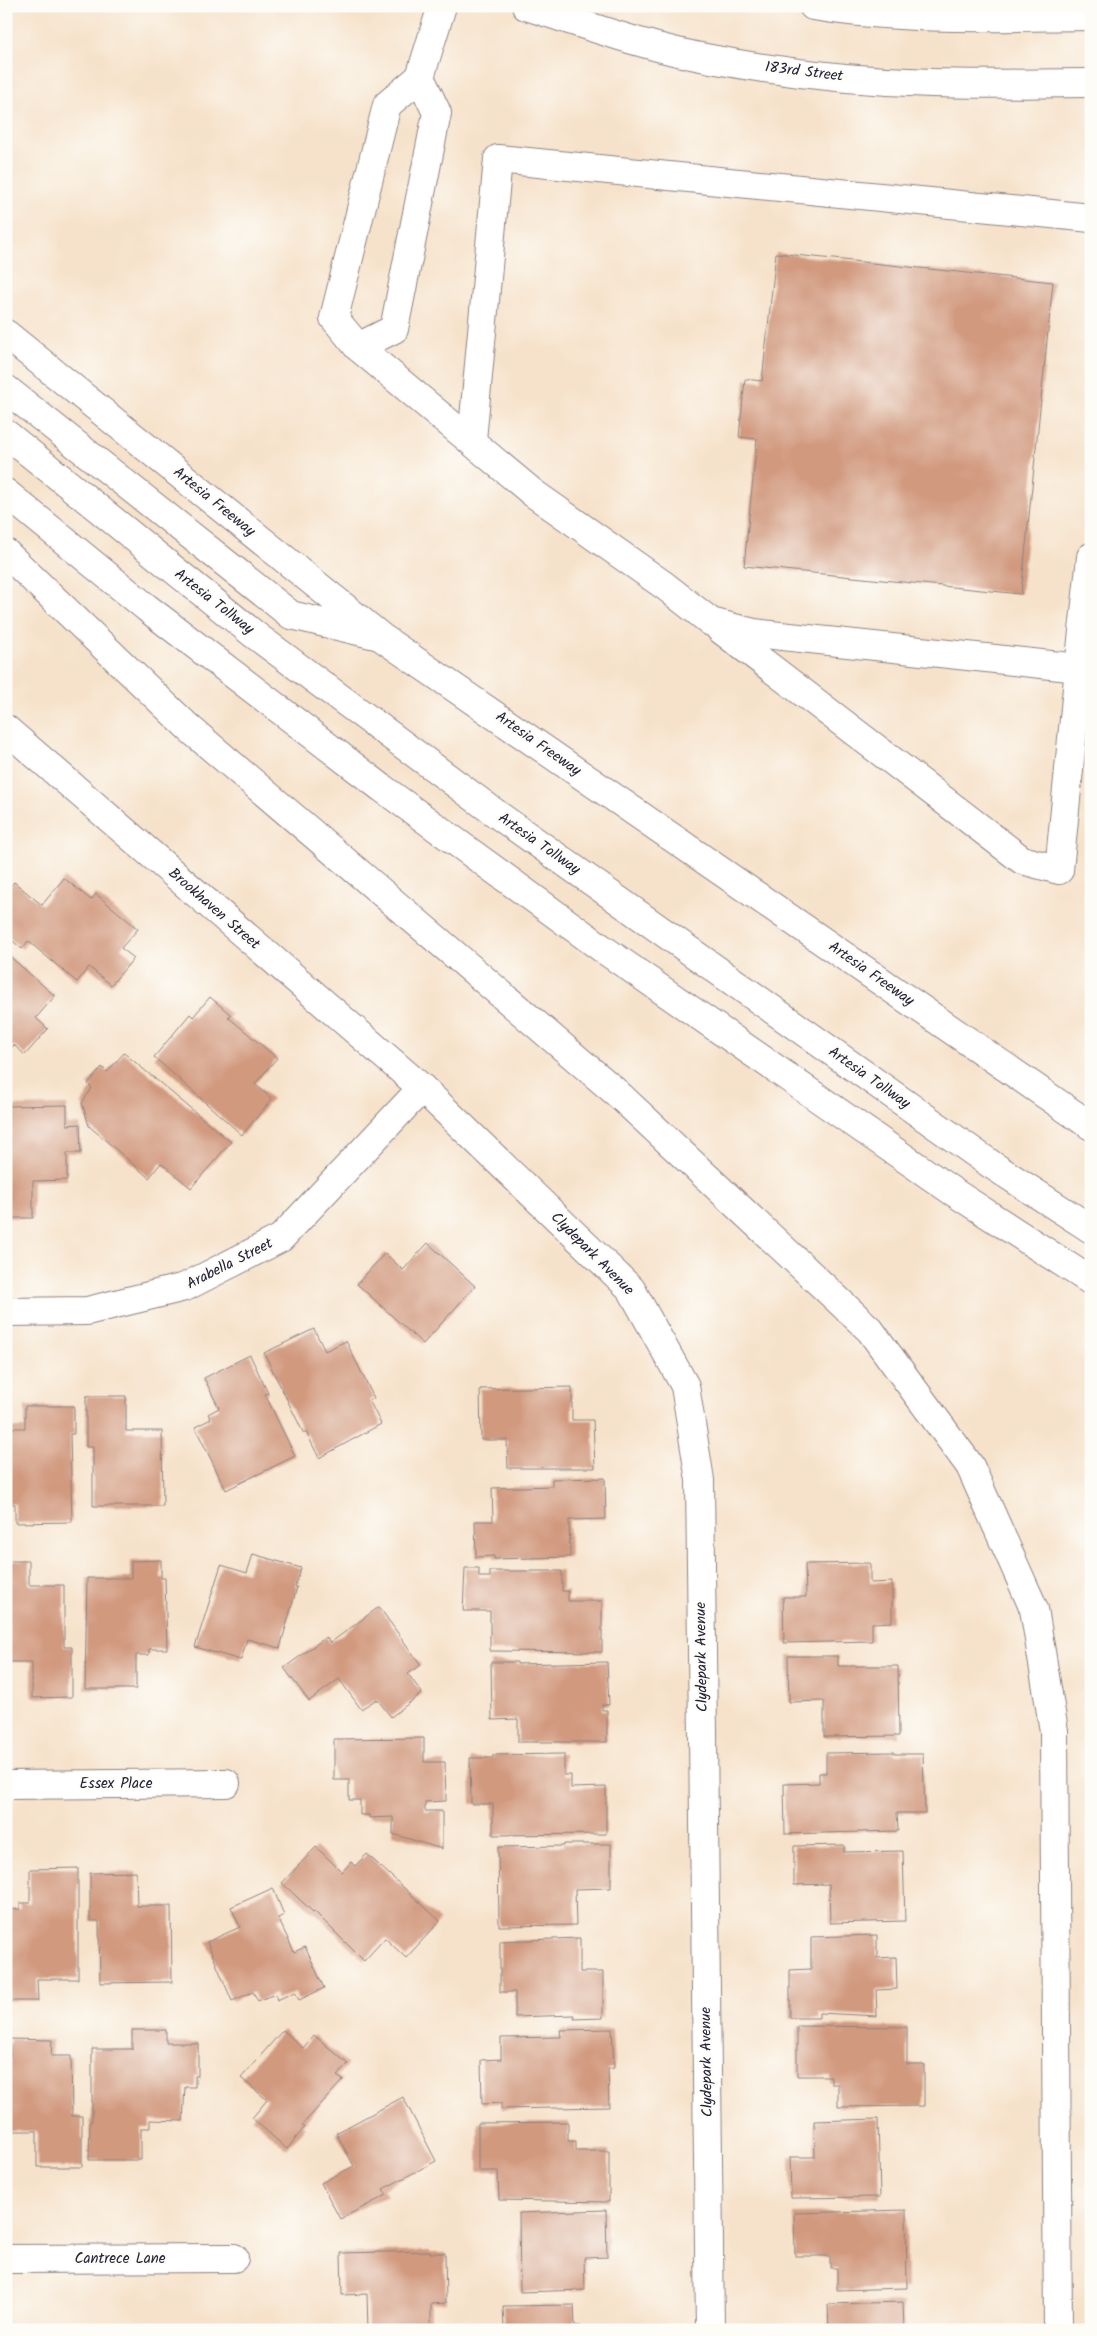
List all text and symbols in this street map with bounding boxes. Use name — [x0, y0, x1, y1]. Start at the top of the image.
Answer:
street label: 183rd Street — [763, 55, 845, 89]
street label: Artesia Freeway — [168, 461, 261, 543]
street label: Artesia Tollway — [169, 563, 260, 642]
street label: Artesia Freeway — [490, 705, 587, 783]
street label: Artesia Tollway — [493, 807, 586, 882]
street label: Brookhaven Street — [163, 862, 266, 956]
street label: Artesia Freeway — [823, 935, 920, 1013]
street label: Artesia Tollway — [823, 1041, 916, 1116]
street label: Clydepark Avenue — [545, 1207, 640, 1302]
street label: Arabella Street — [183, 1232, 278, 1296]
street label: Clydepark Avenue — [689, 1601, 715, 1712]
street label: Essex Place — [79, 1772, 153, 1796]
street label: Clydepark Avenue — [694, 2006, 720, 2117]
street label: Cantrece Lane — [75, 2247, 166, 2271]

